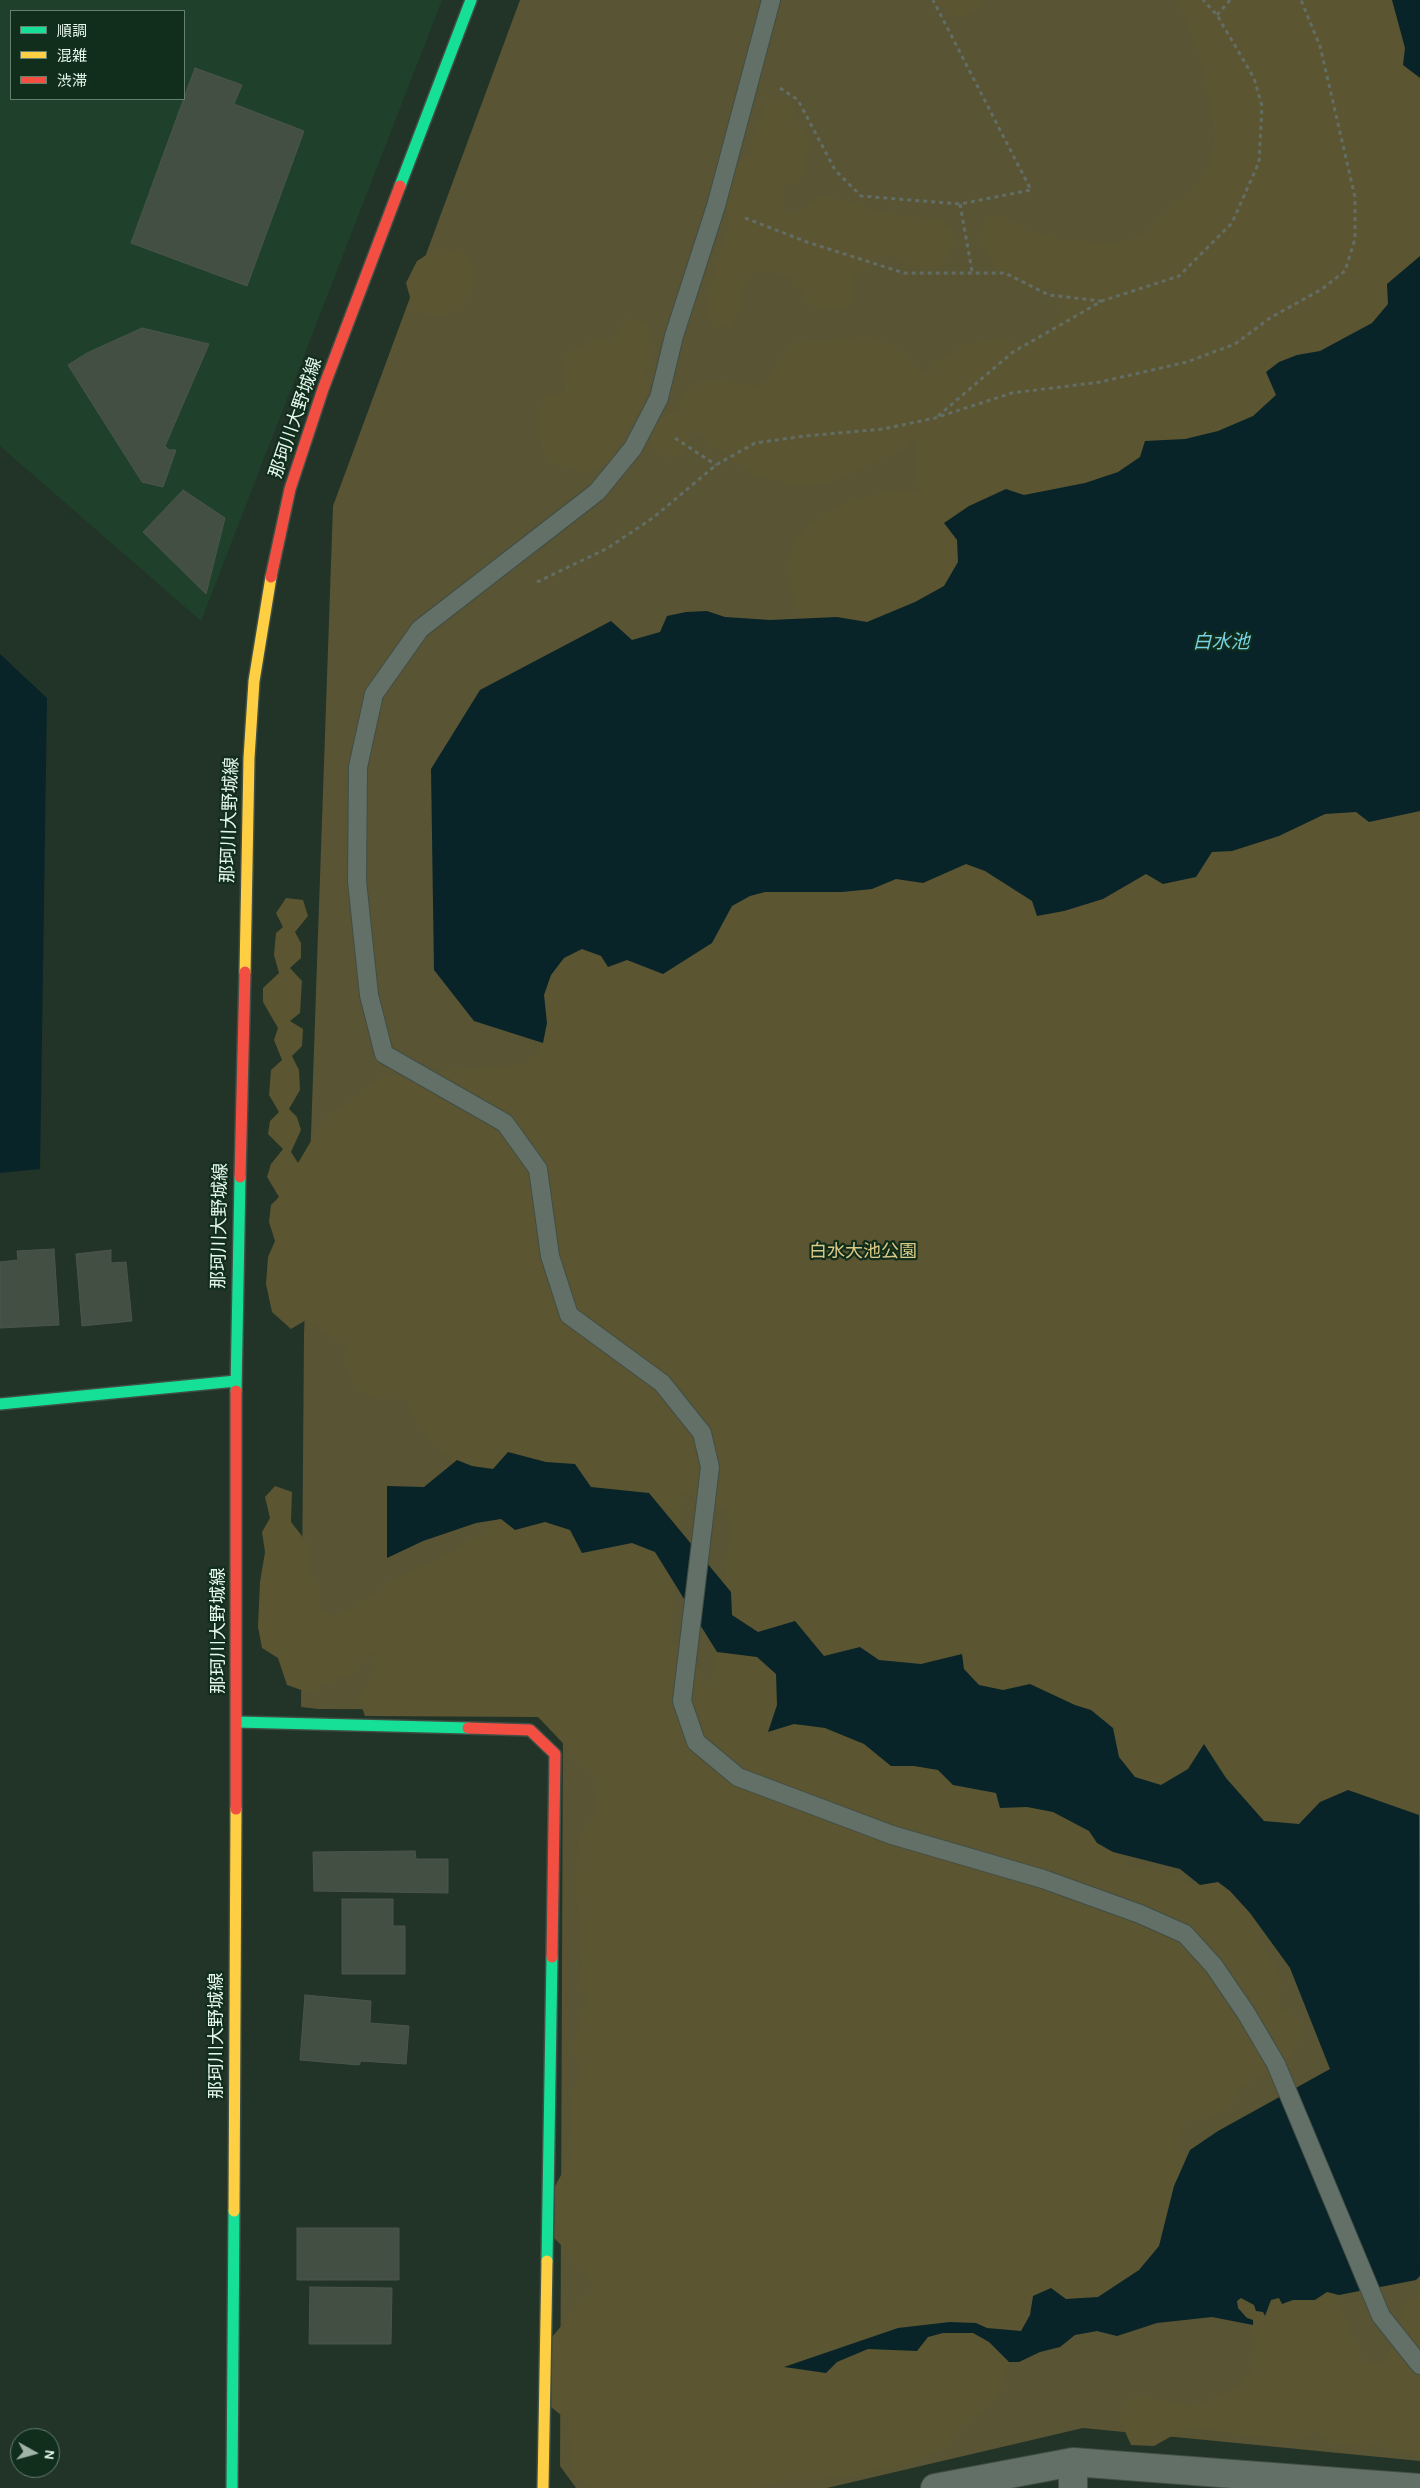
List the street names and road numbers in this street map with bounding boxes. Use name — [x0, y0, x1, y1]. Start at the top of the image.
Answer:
street label: 那珂川大野城線 — [265, 355, 327, 481]
street label: 那珂川大野城線 — [217, 757, 243, 883]
street label: 那珂川大野城線 — [208, 1163, 232, 1289]
street label: 那珂川大野城線 — [208, 1568, 230, 1694]
street label: 那珂川大野城線 — [206, 1973, 228, 2099]

